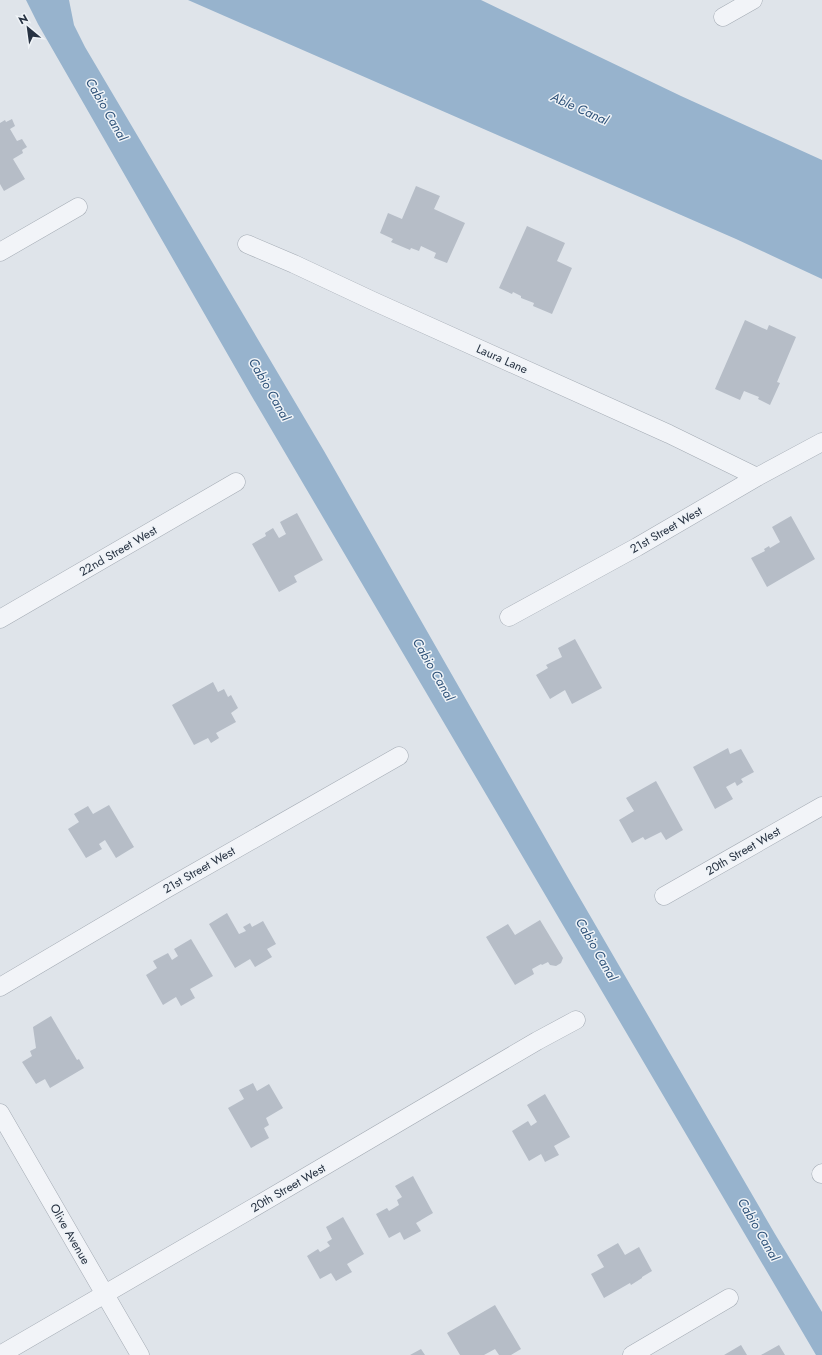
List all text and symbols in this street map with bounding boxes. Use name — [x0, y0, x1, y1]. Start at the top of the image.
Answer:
north arrow — [8, 8, 48, 48]
text: N — [15, 10, 31, 28]
water label: Cabio Canal — [81, 74, 133, 145]
water label: Able Canal — [547, 87, 613, 130]
street label: Laura Lane — [473, 340, 531, 378]
water label: Cabio Canal — [244, 354, 296, 425]
street label: 21st Street West — [627, 502, 706, 558]
street label: 22nd Street West — [76, 521, 160, 581]
water label: Cabio Canal — [408, 634, 460, 705]
street label: 20th Street West — [702, 822, 784, 880]
street label: 21st Street West — [160, 842, 239, 898]
water label: Cabio Canal — [571, 914, 623, 985]
street label: 20th Street West — [247, 1159, 329, 1217]
water label: Cabio Canal — [733, 1194, 785, 1265]
street label: Olive Avenue — [45, 1200, 95, 1268]

